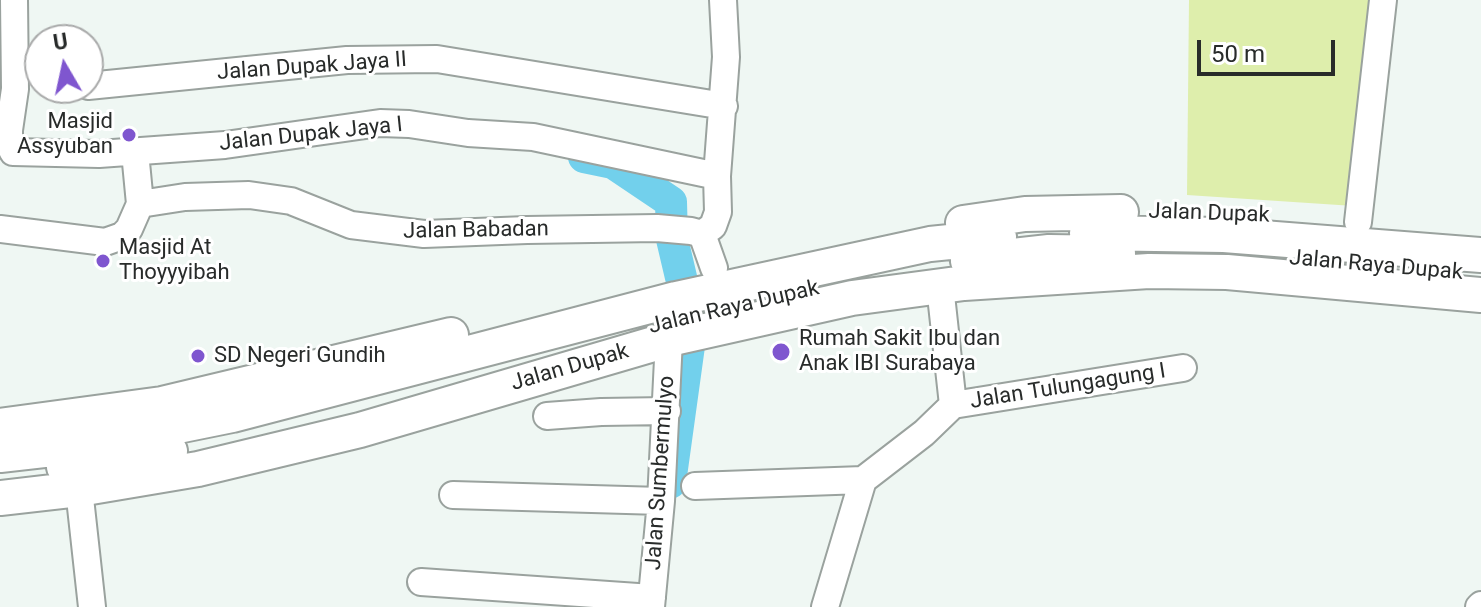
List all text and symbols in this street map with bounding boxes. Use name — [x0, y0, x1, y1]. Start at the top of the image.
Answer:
north arrow — [24, 24, 104, 104]
scale bar — [1201, 24, 1339, 74]
text: U — [51, 28, 70, 55]
text: 50 m — [1211, 40, 1265, 68]
street label: Jalan Dupak Jaya II — [216, 47, 408, 87]
place label: Masjid Assyuban — [17, 109, 113, 160]
street label: Jalan Dupak Jaya I — [218, 112, 404, 158]
marker: Masjid Assyuban — [120, 126, 138, 144]
street label: Jalan Dupak — [1148, 199, 1270, 229]
street label: Jalan Babadan — [403, 217, 549, 245]
place label: Masjid At Thoyyyibah — [119, 235, 230, 286]
street label: Jalan Raya Dupak — [1288, 245, 1464, 287]
marker: Masjid At Thoyyyibah — [94, 252, 112, 270]
street label: Jalan Raya Dupak — [646, 276, 822, 340]
place label: Rumah Sakit Ibu dan Anak IBI Surabaya — [799, 326, 1000, 378]
street label: Jalan Dupak — [508, 339, 632, 397]
marker: Rumah Sakit Ibu dan Anak IBI Surabaya — [770, 341, 792, 363]
place label: SD Negeri Gundih — [214, 343, 386, 369]
marker: SD Negeri Gundih — [189, 347, 207, 365]
street label: Jalan Tulungagung I — [968, 359, 1168, 415]
street label: Jalan Sumbermulyo — [641, 375, 681, 571]

